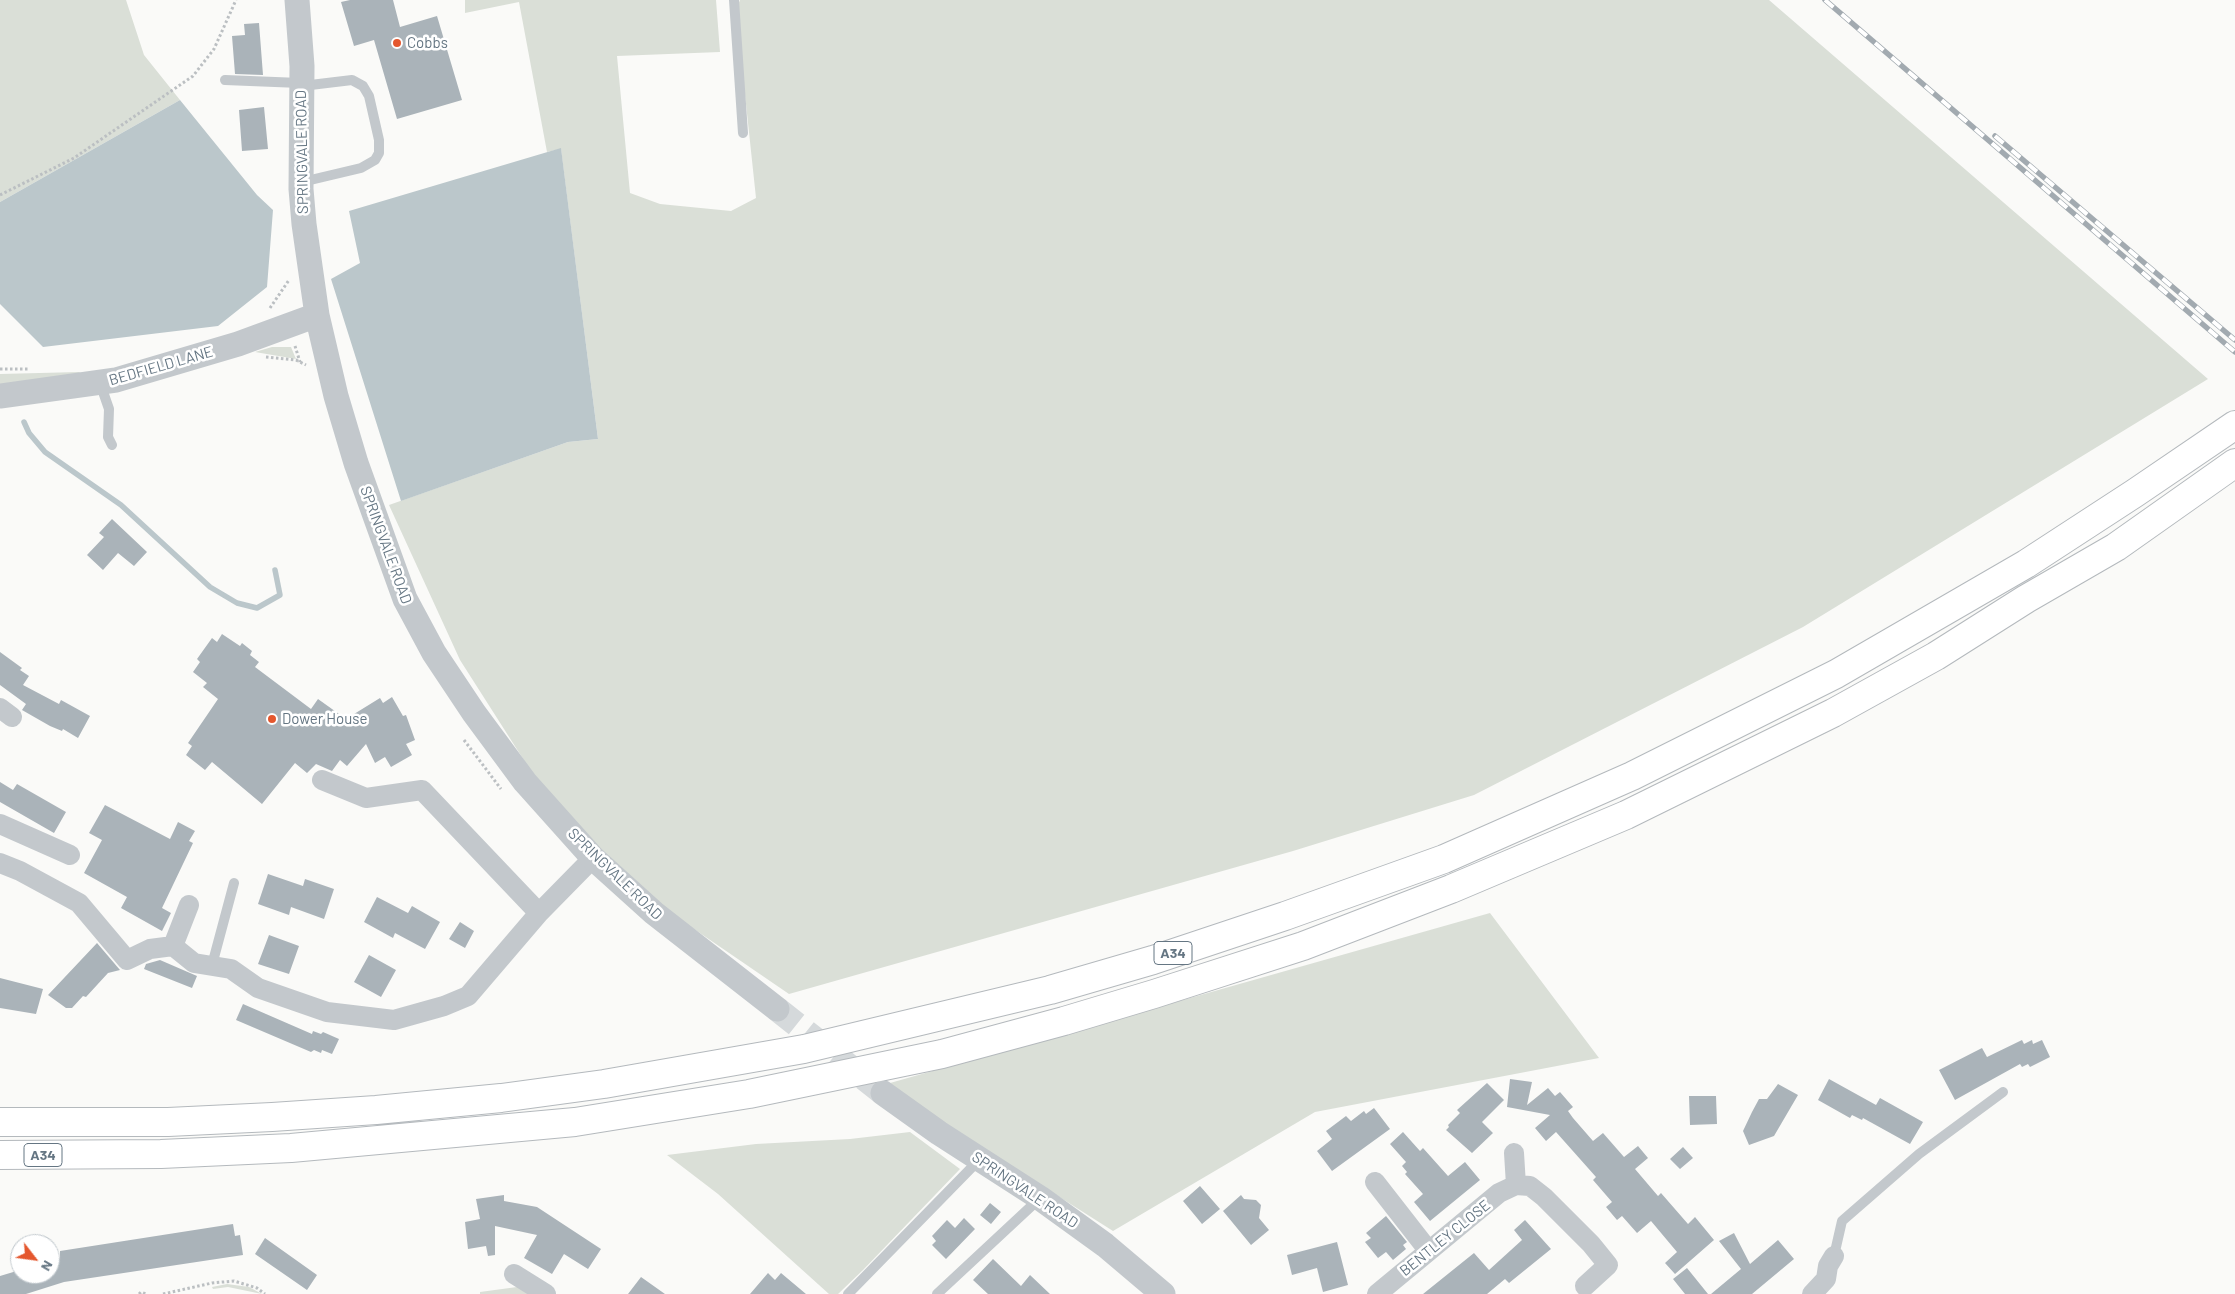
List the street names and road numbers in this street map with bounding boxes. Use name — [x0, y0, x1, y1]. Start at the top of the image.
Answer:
street label: SPRINGVALE ROAD — [292, 90, 312, 214]
street label: BEDFIELD LANE — [107, 343, 215, 389]
street label: SPRINGVALE ROAD — [356, 484, 416, 606]
street label: SPRINGVALE ROAD — [564, 824, 666, 924]
road number: A34 — [1154, 941, 1192, 964]
road number: A34 — [24, 1144, 62, 1166]
street label: SPRINGVALE ROAD — [969, 1148, 1081, 1232]
street label: BENTLEY CLOSE — [1396, 1196, 1494, 1280]

